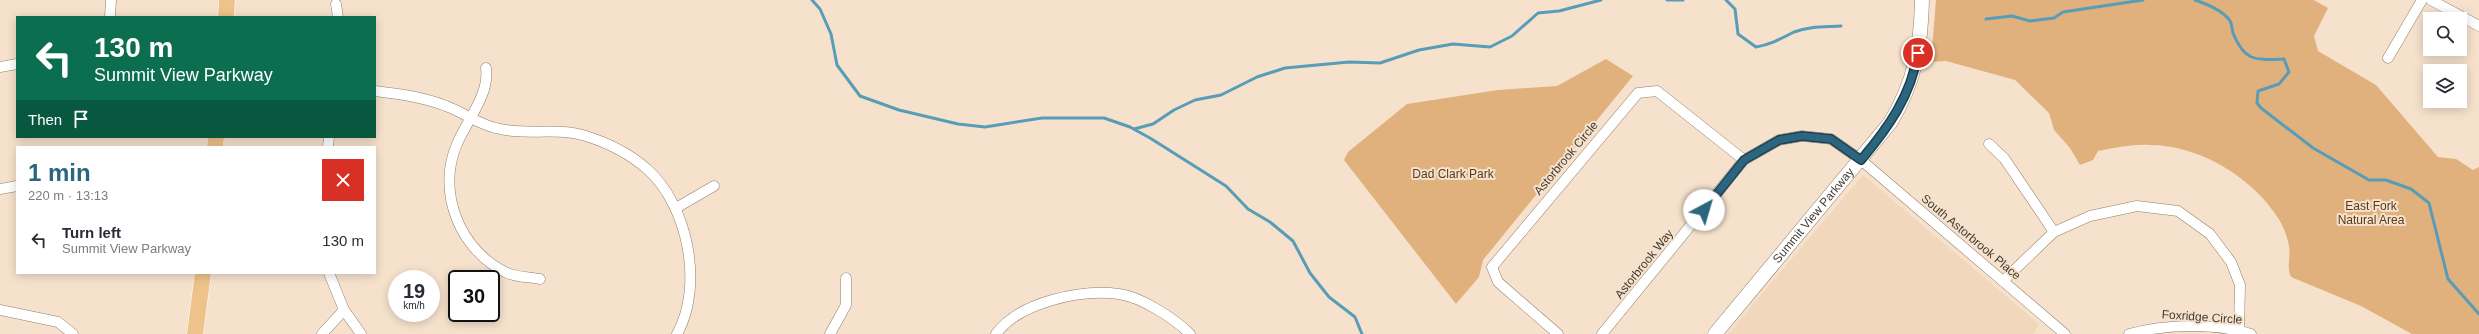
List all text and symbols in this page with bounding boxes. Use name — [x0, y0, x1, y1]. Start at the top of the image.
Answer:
map controls — [2423, 12, 2467, 108]
button: search — [2423, 12, 2467, 56]
icon: left — [28, 32, 80, 84]
text: 130 m — [94, 32, 173, 63]
pin — [1901, 36, 1935, 70]
icon: arrive — [1907, 42, 1929, 64]
button: layers — [2423, 64, 2467, 108]
text: Summit View Parkway — [94, 65, 273, 85]
icon: arrive — [70, 108, 92, 130]
text: Then — [28, 111, 62, 128]
street label: Astorbrook Circle — [1531, 118, 1601, 198]
text: 1 min — [28, 159, 91, 186]
button: close — [322, 159, 364, 201]
street label: Summit View Parkway — [1770, 165, 1857, 266]
park label: Dad Clark Park — [1412, 167, 1495, 181]
text: 220 m · 13:13 — [28, 188, 108, 203]
position arrow — [1683, 189, 1725, 231]
street label: South Astorbrook Place — [1918, 191, 2024, 283]
park label: East Fork Natural Area — [2338, 199, 2405, 227]
text: Turn left — [62, 224, 121, 241]
street label: Astorbrook Way — [1612, 227, 1676, 301]
icon: left — [28, 229, 50, 251]
text: 130 m — [322, 232, 364, 249]
text: Summit View Parkway — [62, 241, 191, 256]
speed limit sign: 30 — [448, 270, 500, 322]
text: 19 — [403, 280, 425, 302]
text: km/h — [403, 300, 425, 311]
street label: Foxridge Circle — [2161, 307, 2243, 327]

